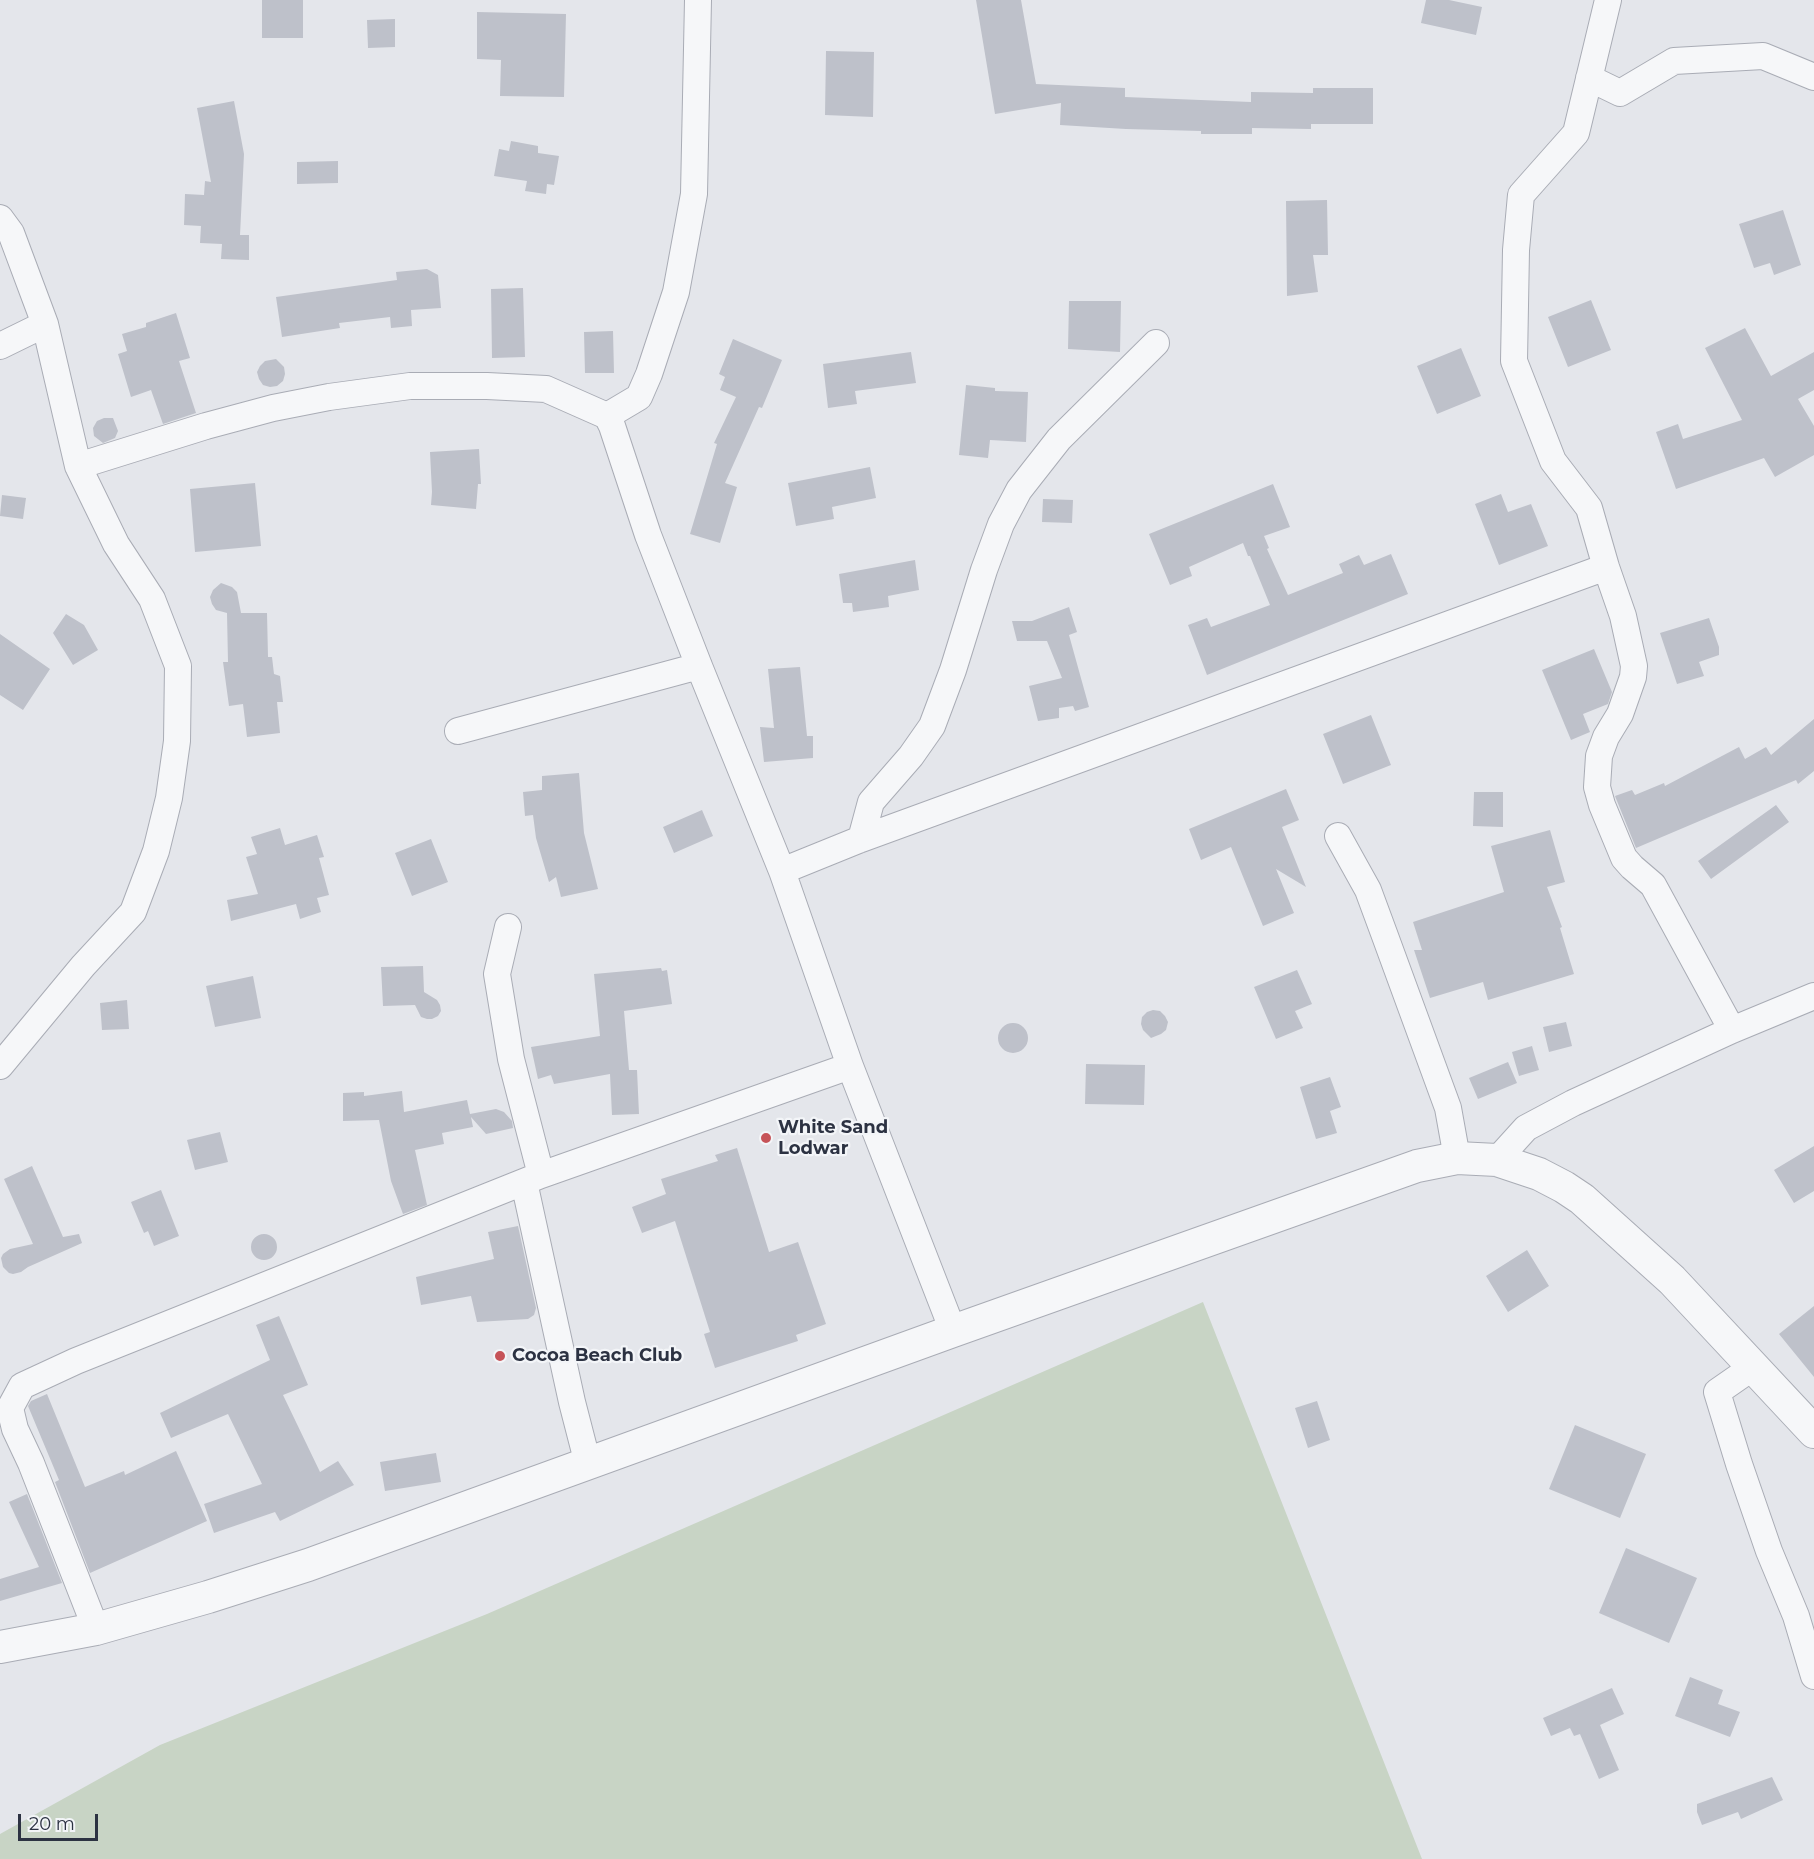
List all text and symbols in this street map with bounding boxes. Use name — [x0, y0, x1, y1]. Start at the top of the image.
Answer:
place label: White Sand Lodwar — [778, 1117, 888, 1160]
marker: White Sand Lodwar — [759, 1131, 773, 1145]
place label: Cocoa Beach Club — [512, 1345, 682, 1367]
marker: Cocoa Beach Club — [493, 1349, 507, 1363]
scale bar — [21, 1802, 100, 1840]
text: 20 m — [29, 1813, 75, 1835]

